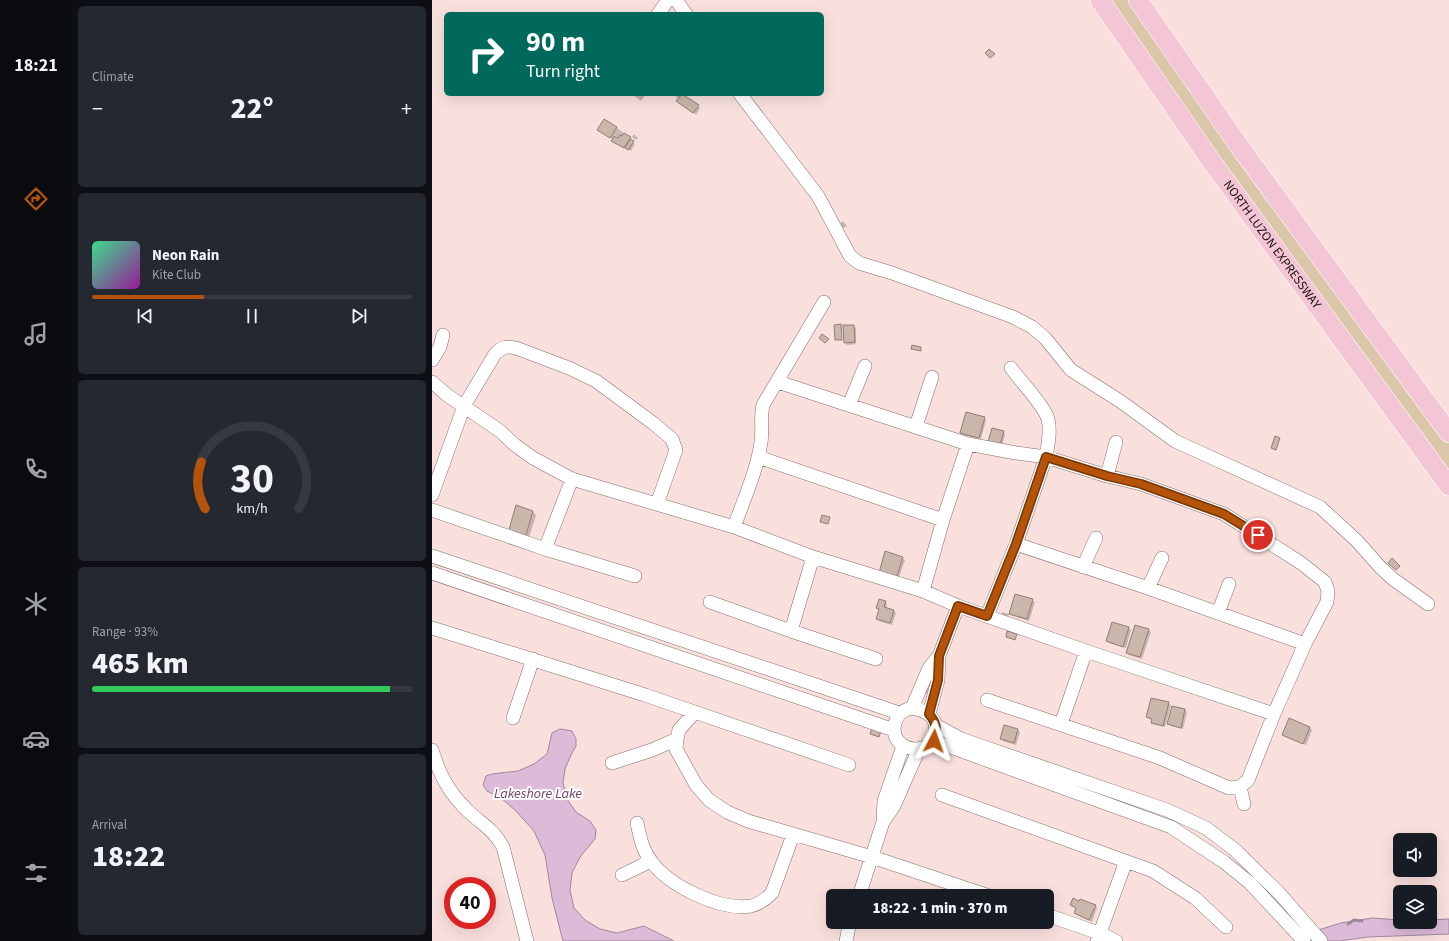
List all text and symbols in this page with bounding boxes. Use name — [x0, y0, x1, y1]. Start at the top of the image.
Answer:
text: 90 m — [526, 22, 585, 62]
icon: right — [460, 28, 512, 80]
text: 18:21 — [14, 53, 58, 78]
text: Turn right — [526, 59, 600, 84]
text: Climate — [92, 68, 134, 86]
text: 22° — [230, 87, 274, 130]
text: − — [92, 93, 103, 125]
text: + — [401, 93, 412, 125]
street label: NORTH LUZON EXPRESSWAY — [1219, 176, 1326, 313]
icon: directions — [22, 185, 50, 213]
text: Neon Rain — [152, 245, 219, 266]
text: Kite Club — [152, 266, 201, 284]
icon: previous — [134, 305, 156, 327]
icon: pause — [241, 305, 263, 327]
icon: next — [348, 305, 370, 327]
icon: music — [22, 320, 50, 348]
text: 30 — [230, 448, 274, 508]
icon: phone — [22, 455, 50, 483]
text: km/h — [236, 497, 268, 518]
pin — [1241, 518, 1275, 552]
icon: arrive — [1247, 524, 1269, 546]
icon: climate — [22, 590, 50, 618]
text: Range · 93% — [92, 623, 158, 641]
text: 465 km — [92, 642, 189, 685]
position arrow — [913, 720, 955, 762]
icon: car — [22, 725, 50, 753]
water label: Lakeshore Lake — [494, 784, 582, 804]
text: Arrival — [92, 816, 127, 834]
map controls — [1393, 833, 1437, 929]
button: sound — [1393, 833, 1437, 877]
text: 18:22 — [92, 835, 165, 878]
icon: filters — [22, 859, 50, 887]
speed limit sign: 40 — [444, 877, 496, 929]
button: layers — [1393, 885, 1437, 929]
text: 18:22 · 1 min · 370 m — [873, 898, 1007, 919]

